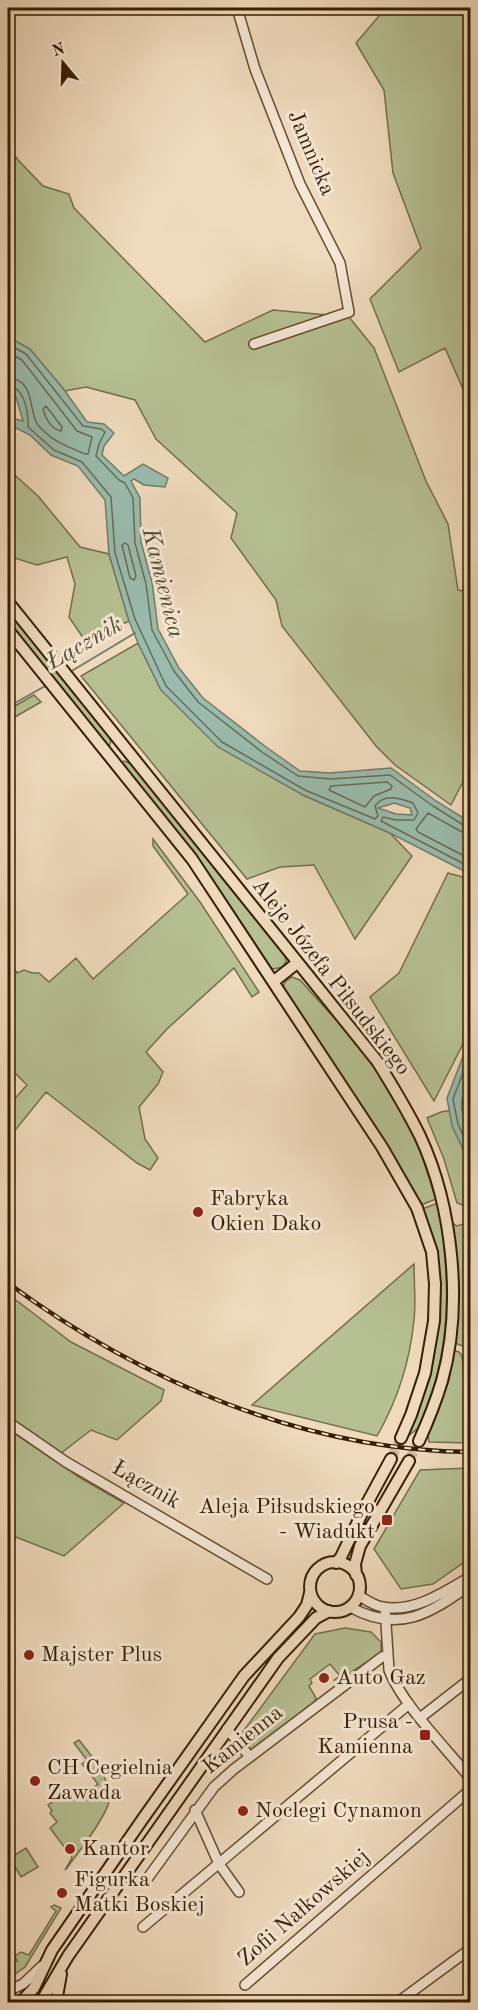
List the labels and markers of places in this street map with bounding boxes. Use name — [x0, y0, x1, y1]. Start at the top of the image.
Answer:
place label: Fabryka Okien Dako — [210, 1188, 321, 1235]
marker: Fabryka Okien Dako — [191, 1205, 205, 1219]
place label: Aleja Piłsudskiego - Wiadukt — [198, 1496, 375, 1543]
marker: Aleja Piłsudskiego - Wiadukt — [380, 1513, 394, 1527]
place label: Majster Plus — [41, 1644, 162, 1666]
marker: Majster Plus — [22, 1648, 36, 1662]
place label: Auto Gaz — [336, 1667, 426, 1689]
marker: Auto Gaz — [317, 1671, 331, 1685]
place label: Prusa - Kamienna — [317, 1711, 413, 1758]
marker: Prusa - Kamienna — [418, 1728, 432, 1742]
place label: CH Cegielnia Zawada — [47, 1757, 173, 1804]
marker: CH Cegielnia Zawada — [28, 1774, 42, 1788]
place label: Noclegi Cynamon — [255, 1800, 422, 1822]
marker: Noclegi Cynamon — [236, 1804, 250, 1818]
place label: Kantor — [82, 1838, 149, 1860]
marker: Kantor — [63, 1842, 77, 1856]
place label: Figurka Matki Boskiej — [74, 1869, 205, 1916]
marker: Figurka Matki Boskiej — [55, 1886, 69, 1900]

